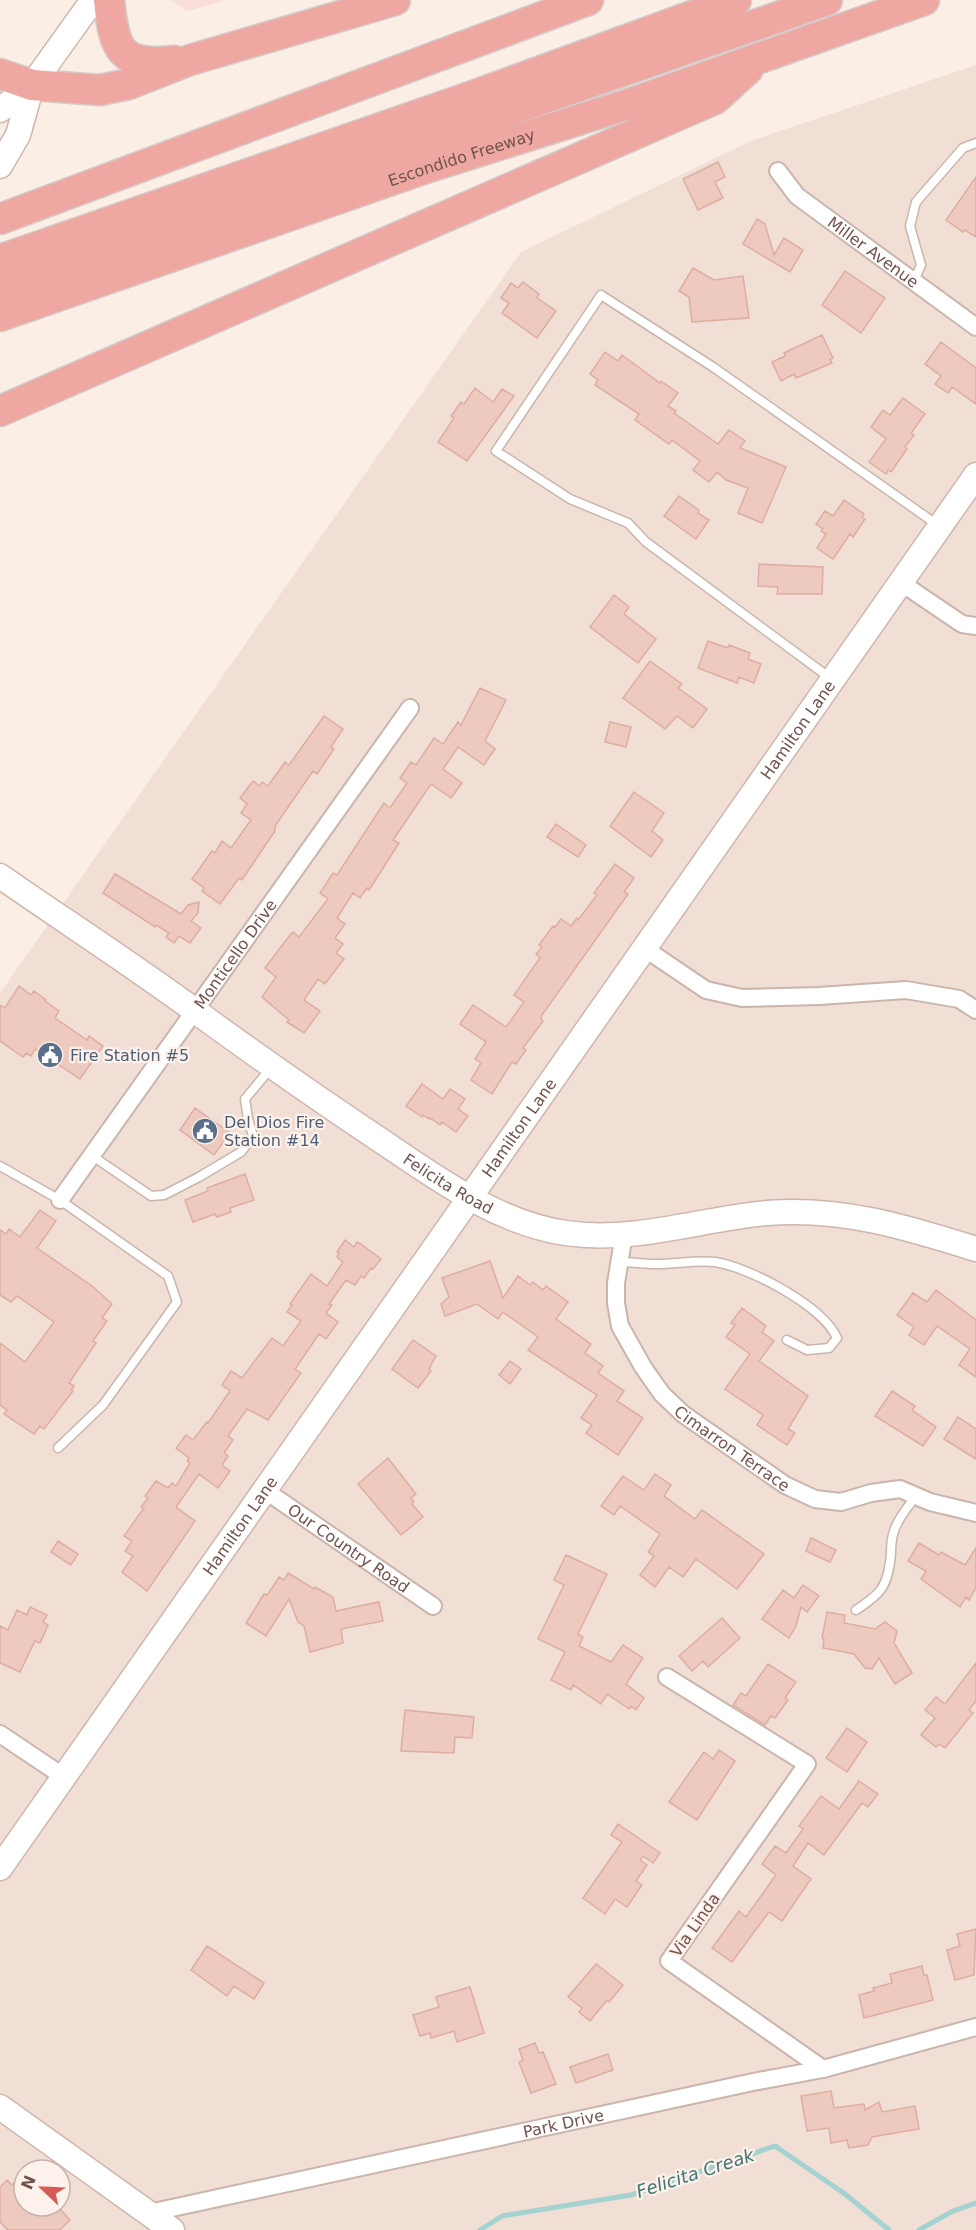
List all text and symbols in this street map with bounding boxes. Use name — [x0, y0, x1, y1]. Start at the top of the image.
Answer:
street label: Escondido Freeway — [386, 125, 537, 190]
street label: Miller Avenue — [824, 212, 923, 291]
street label: Hamilton Lane — [756, 677, 839, 783]
street label: Monticello Drive — [190, 896, 280, 1012]
public building icon: Fire Station #5 — [35, 1040, 65, 1070]
place label: Fire Station #5 — [70, 1046, 189, 1065]
street label: Hamilton Lane — [478, 1075, 560, 1181]
place label: Del Dios Fire Station #14 — [224, 1113, 324, 1150]
public building icon: Del Dios Fire Station #14 — [190, 1116, 220, 1146]
street label: Felicita Road — [400, 1149, 496, 1218]
street label: Cimarron Terrace — [670, 1401, 794, 1495]
street label: Hamilton Lane — [199, 1473, 281, 1579]
street label: Our Country Road — [284, 1500, 413, 1596]
street label: Via Linda — [666, 1889, 724, 1961]
street label: Park Drive — [521, 2105, 606, 2141]
water label: Felicita Creak — [633, 2144, 758, 2202]
north arrow — [12, 2158, 72, 2218]
text: N — [17, 2172, 40, 2192]

